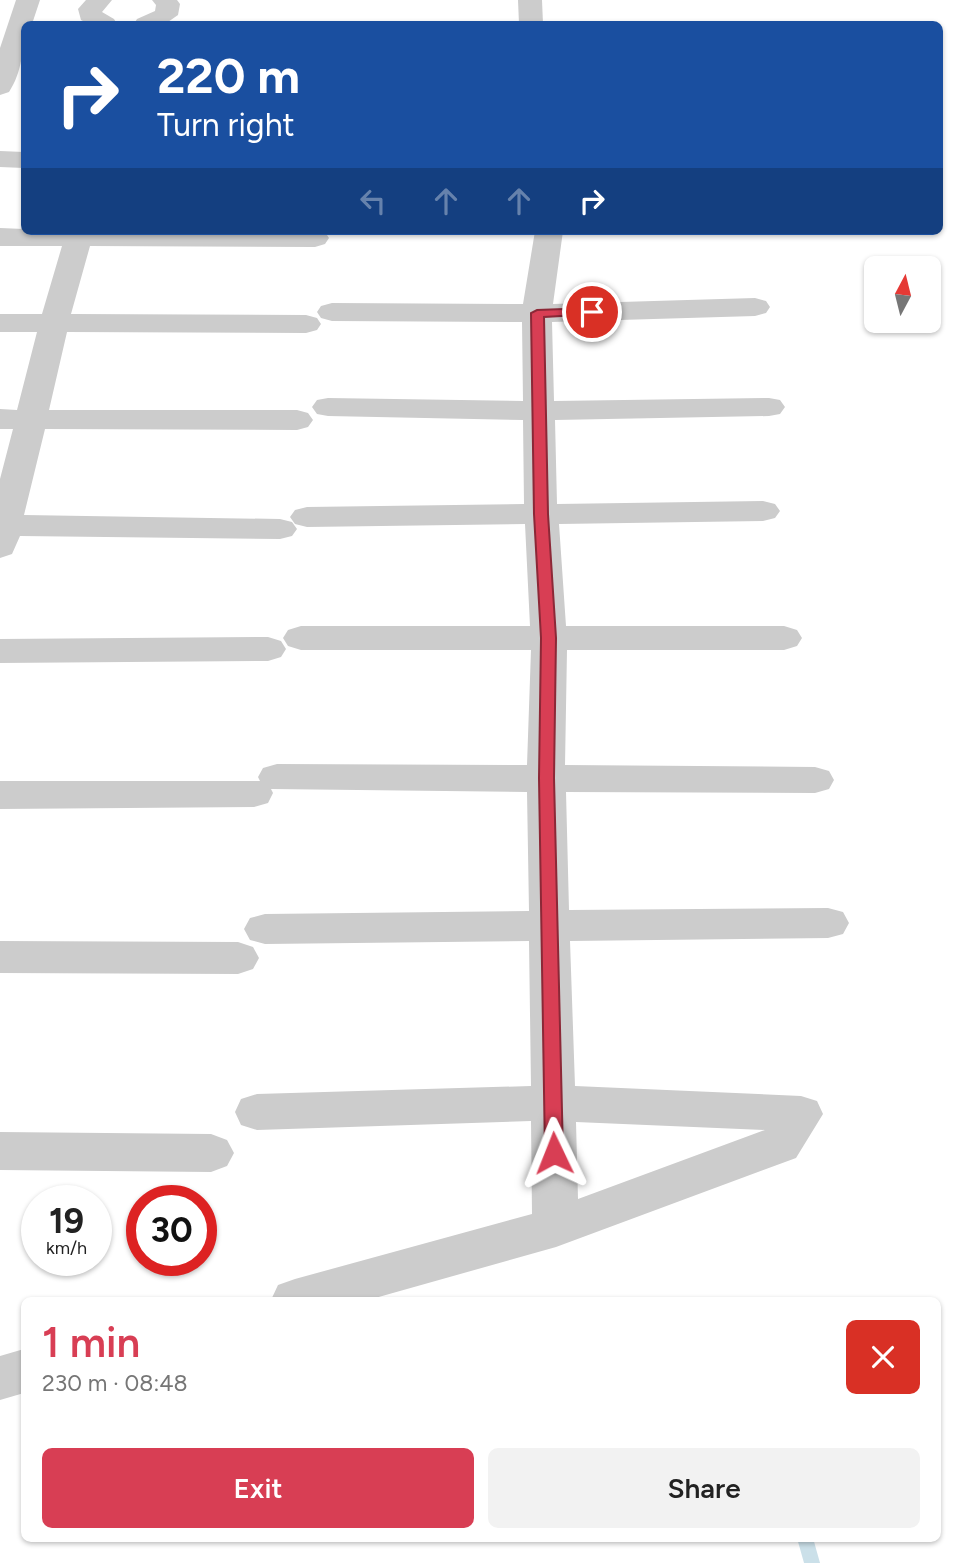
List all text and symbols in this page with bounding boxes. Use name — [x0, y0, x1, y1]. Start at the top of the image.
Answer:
text: 220 m — [157, 46, 300, 105]
icon: right — [42, 49, 133, 140]
text: Turn right — [157, 106, 295, 144]
icon: left — [354, 182, 392, 220]
icon: ahead — [427, 182, 465, 220]
icon: ahead — [500, 182, 538, 220]
icon: right — [573, 182, 611, 220]
north arrow — [864, 256, 942, 332]
map controls — [864, 256, 941, 333]
pin — [562, 282, 622, 342]
icon: arrive — [573, 293, 611, 331]
position arrow — [517, 1116, 591, 1190]
speed limit sign: 30 — [126, 1185, 217, 1276]
text: 19 — [49, 1200, 84, 1242]
text: km/h — [46, 1237, 87, 1259]
text: 1 min — [42, 1317, 140, 1368]
button: close — [846, 1320, 920, 1394]
text: 230 m · 08:48 — [42, 1369, 188, 1397]
button: Exit — [42, 1448, 474, 1528]
button: Share — [488, 1448, 920, 1528]

